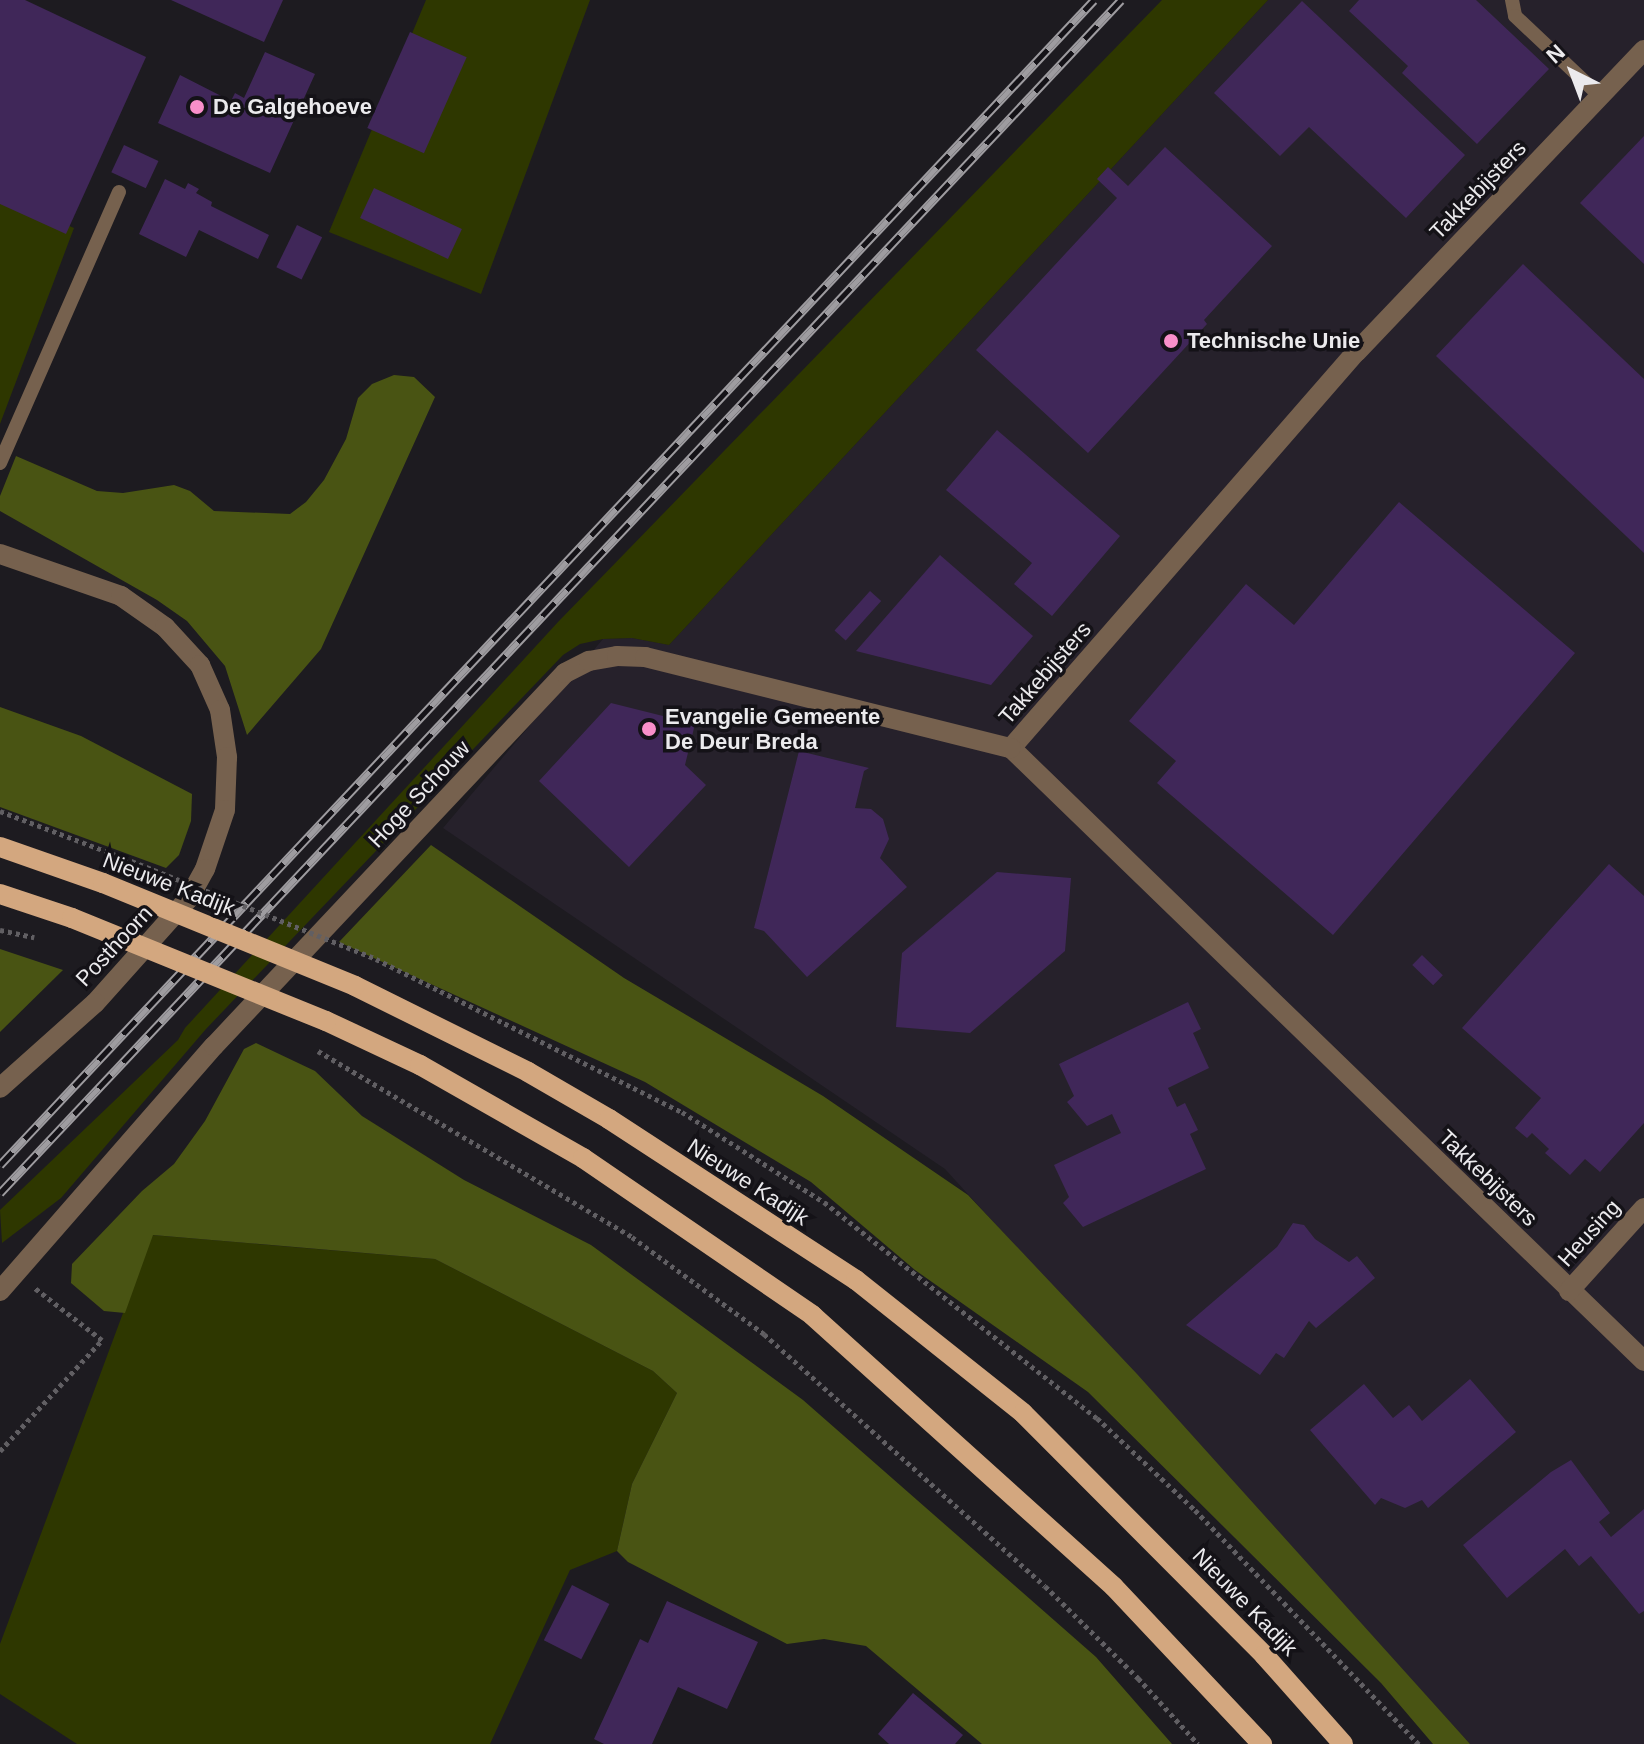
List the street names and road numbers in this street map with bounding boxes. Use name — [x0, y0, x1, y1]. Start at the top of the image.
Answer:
street label: Takkebijsters — [1424, 135, 1532, 245]
street label: Takkebijsters — [993, 616, 1097, 730]
street label: Hoge Schouw — [363, 735, 475, 853]
street label: Nieuwe Kadijk — [99, 847, 239, 921]
street label: Posthoorn — [70, 900, 158, 992]
street label: Takkebijsters — [1433, 1124, 1543, 1232]
street label: Nieuwe Kadijk — [682, 1133, 814, 1231]
street label: Heusing — [1552, 1194, 1626, 1272]
street label: Nieuwe Kadijk — [1187, 1543, 1303, 1661]

